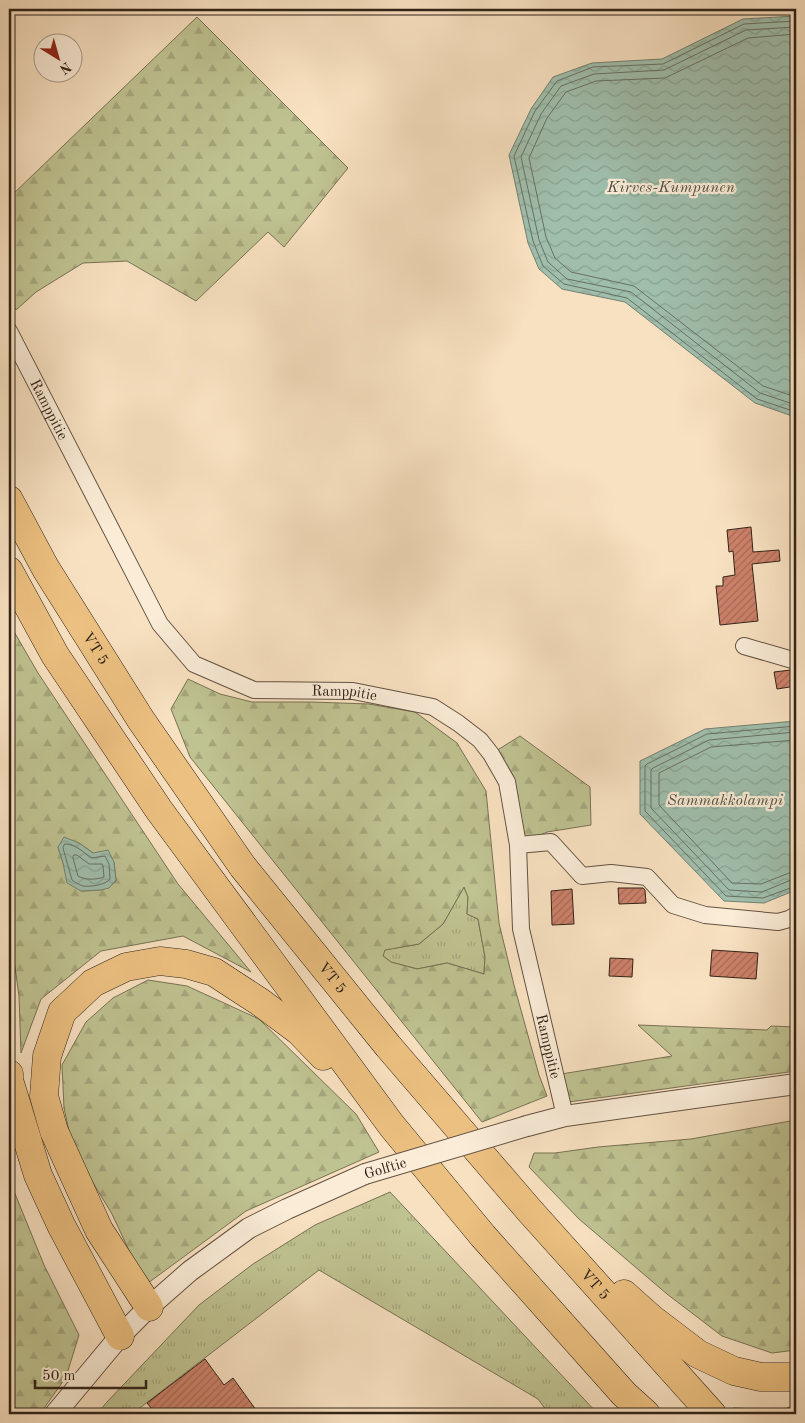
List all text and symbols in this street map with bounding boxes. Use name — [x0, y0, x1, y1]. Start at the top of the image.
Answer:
north arrow — [32, 32, 82, 82]
text: N — [56, 59, 74, 77]
water label: Kirves-Kumpunen — [606, 180, 735, 196]
street label: Ramppitie — [26, 377, 70, 443]
street label: VT 5 — [79, 630, 110, 668]
street label: Ramppitie — [311, 684, 378, 705]
water label: Sammakkolampi — [667, 793, 784, 809]
street label: VT 5 — [315, 960, 348, 997]
street label: Ramppitie — [532, 1013, 562, 1080]
street label: Golftie — [363, 1156, 409, 1183]
street label: VT 5 — [577, 1267, 612, 1303]
scale bar — [35, 1358, 146, 1390]
text: 50 m — [42, 1369, 76, 1384]

